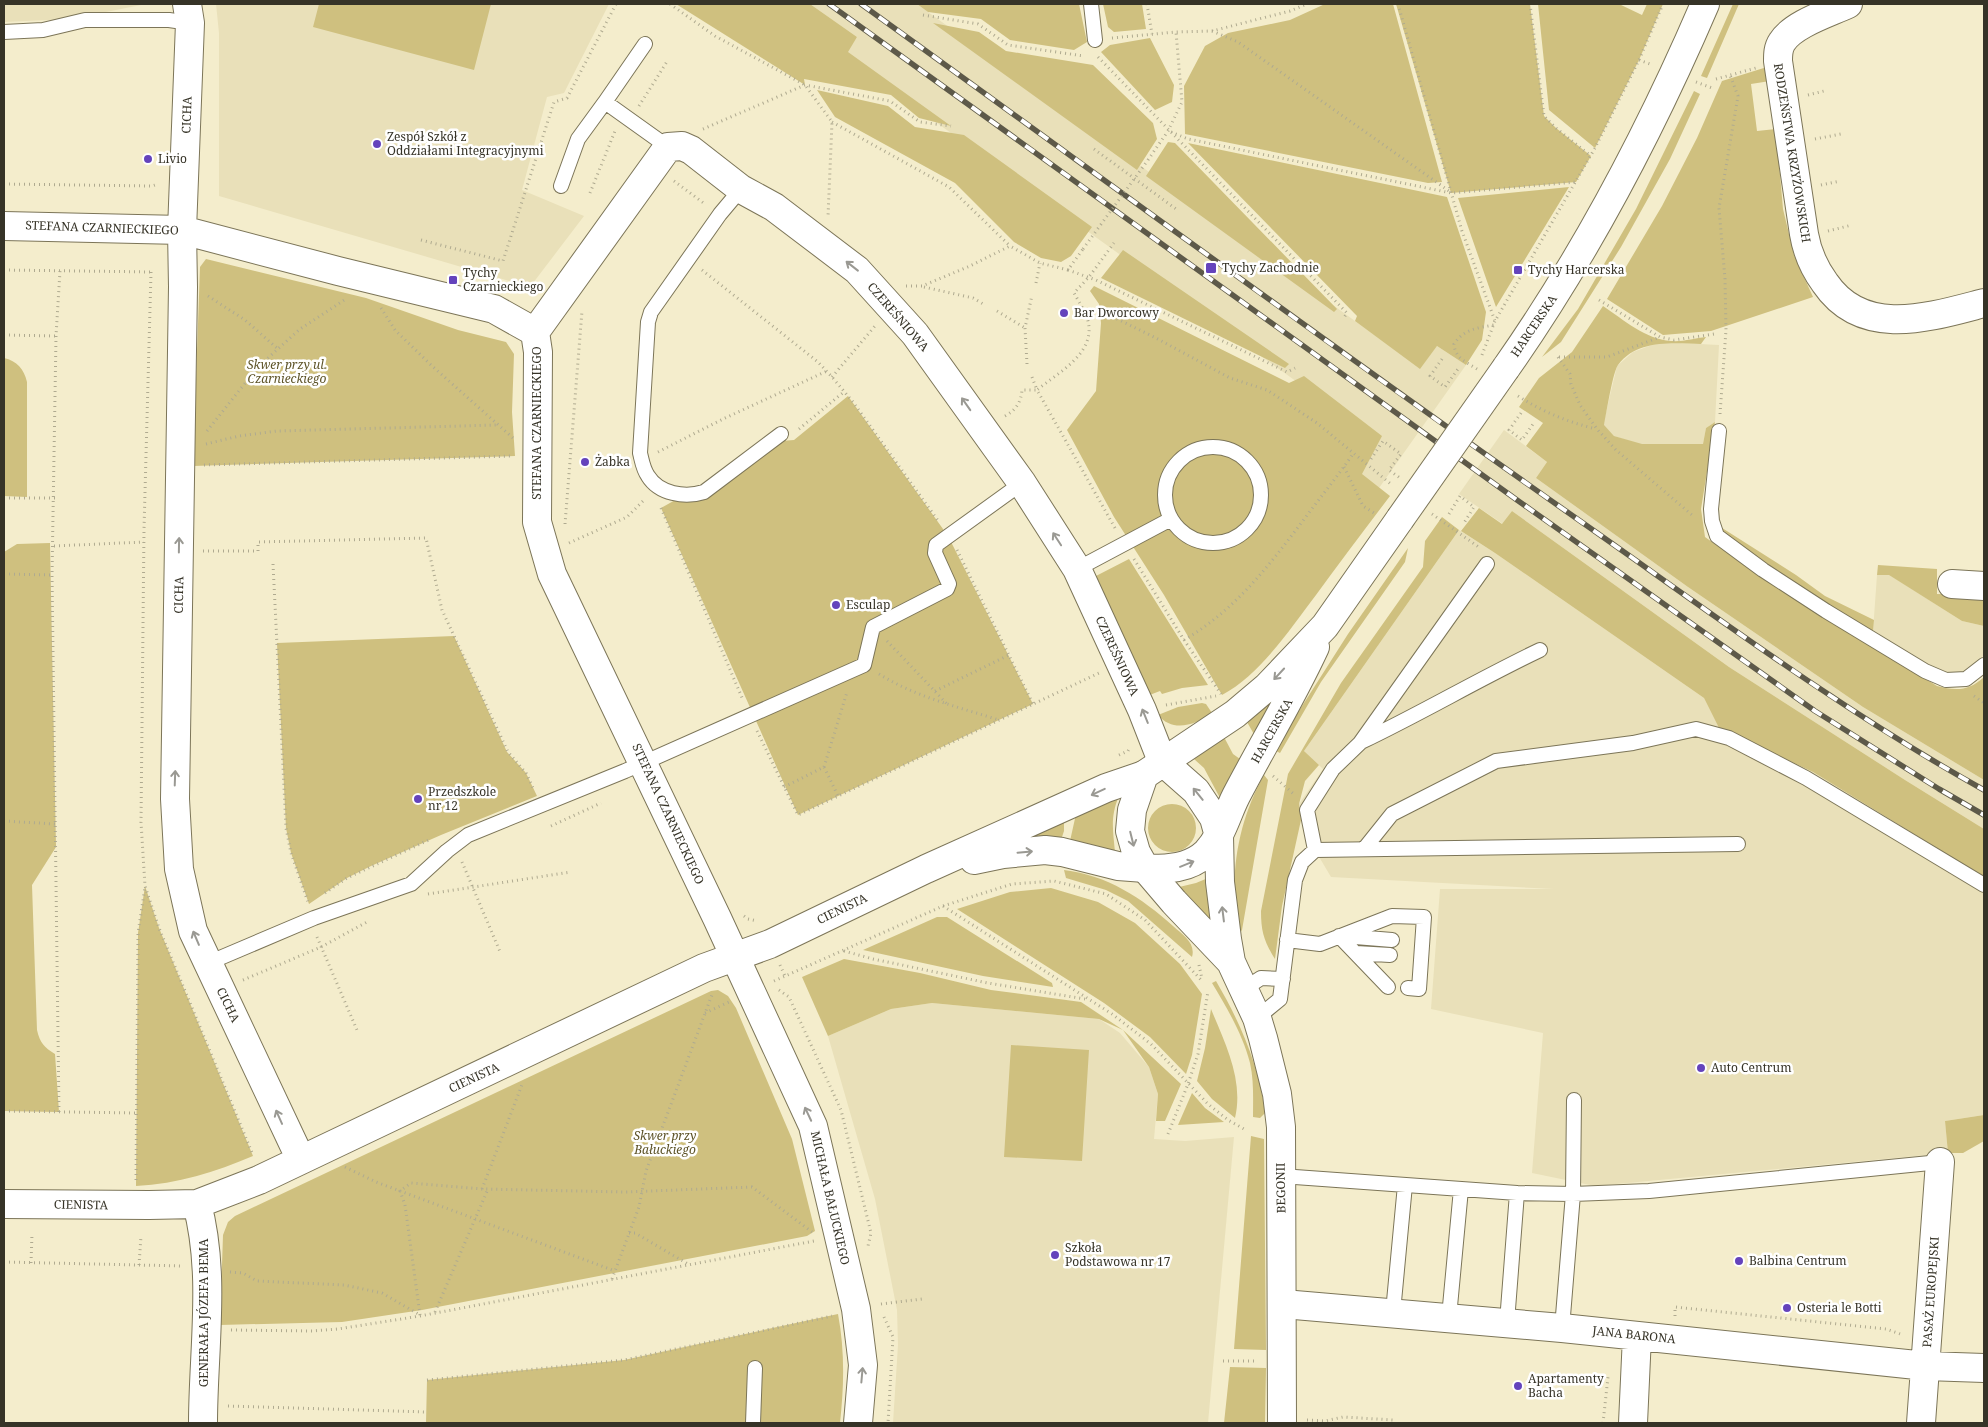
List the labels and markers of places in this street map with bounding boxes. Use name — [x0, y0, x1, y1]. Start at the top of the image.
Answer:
place label: Zespół Szkół z Oddziałami Integracyjnymi — [387, 128, 544, 159]
marker: Zespół Szkół z Oddziałami Integracyjnymi — [371, 138, 383, 150]
place label: Livio — [158, 150, 187, 167]
marker: Livio — [142, 153, 154, 165]
place label: Tychy Zachodnie — [1222, 259, 1319, 276]
marker: Tychy Zachodnie — [1204, 261, 1218, 275]
place label: Tychy Harcerska — [1528, 261, 1625, 278]
place label: Tychy Czarnieckiego — [463, 264, 544, 295]
marker: Tychy Harcerska — [1512, 264, 1524, 276]
marker: Tychy Czarnieckiego — [447, 274, 459, 286]
place label: Bar Dworcowy — [1074, 304, 1159, 321]
marker: Bar Dworcowy — [1058, 307, 1070, 319]
place label: Żabka — [595, 453, 630, 470]
marker: Żabka — [579, 456, 591, 468]
place label: Esculap — [846, 596, 890, 613]
marker: Esculap — [830, 599, 842, 611]
place label: Przedszkole nr 12 — [428, 783, 496, 814]
marker: Przedszkole nr 12 — [412, 793, 424, 805]
place label: Auto Centrum — [1711, 1059, 1791, 1076]
marker: Auto Centrum — [1695, 1062, 1707, 1074]
place label: Szkoła Podstawowa nr 17 — [1065, 1239, 1171, 1270]
marker: Szkoła Podstawowa nr 17 — [1049, 1249, 1061, 1261]
place label: Balbina Centrum — [1749, 1252, 1847, 1269]
marker: Balbina Centrum — [1733, 1255, 1745, 1267]
place label: Osteria le Botti — [1797, 1299, 1882, 1316]
marker: Osteria le Botti — [1781, 1302, 1793, 1314]
place label: Apartamenty Bacha — [1528, 1370, 1604, 1401]
marker: Apartamenty Bacha — [1512, 1380, 1524, 1392]

